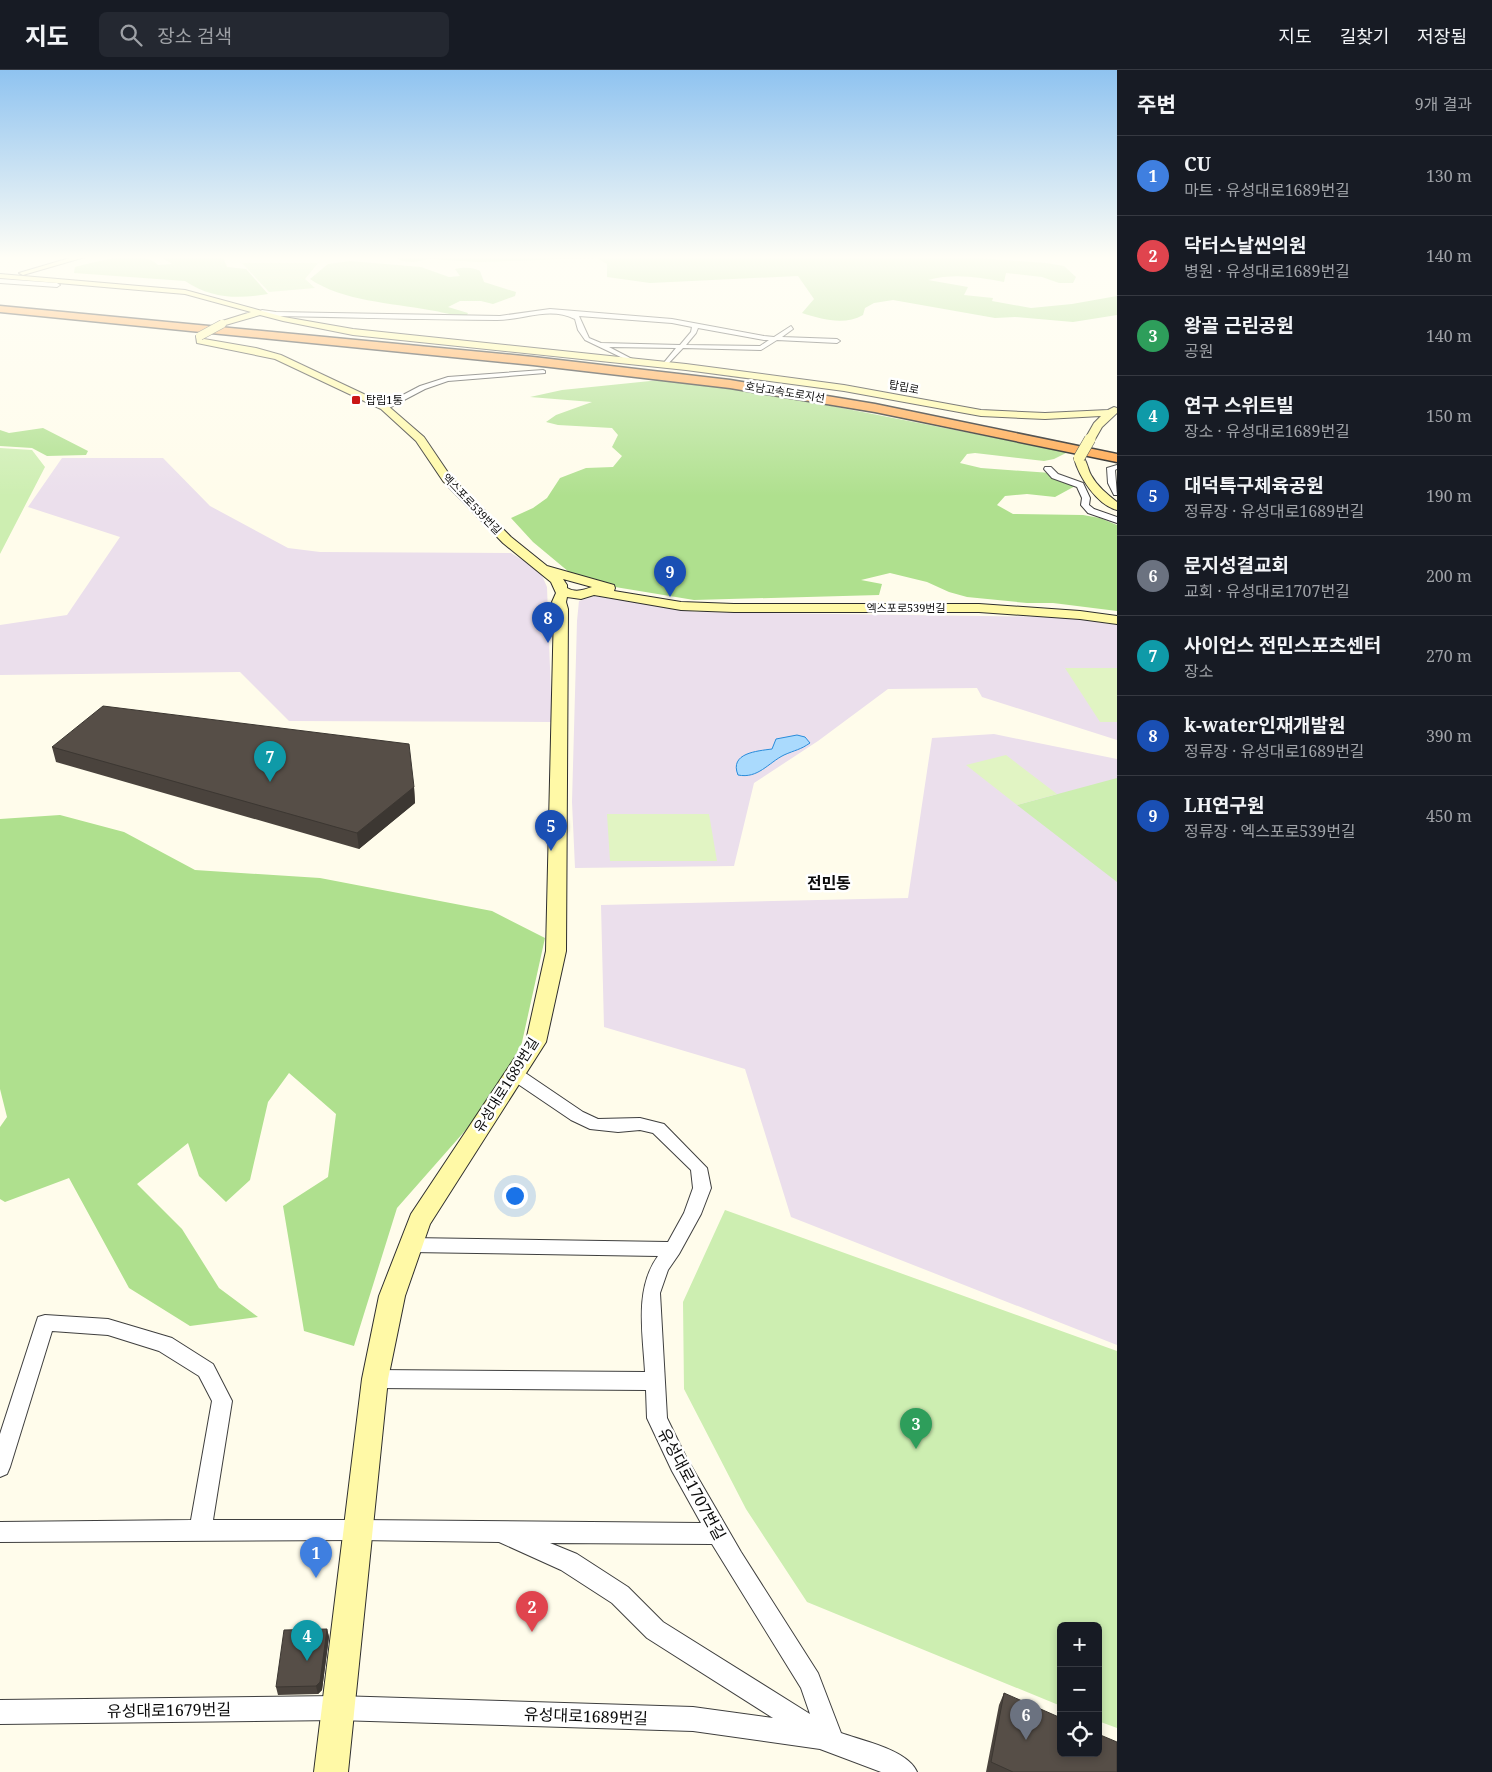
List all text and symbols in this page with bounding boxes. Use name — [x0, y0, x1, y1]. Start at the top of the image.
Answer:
search box — [99, 12, 449, 57]
text: 지도 — [25, 19, 69, 52]
icon: search — [117, 21, 145, 49]
text: 장소 검색 — [157, 23, 232, 49]
text: 지도 — [1279, 24, 1312, 48]
text: 길찾기 — [1340, 24, 1389, 48]
text: 저장됨 — [1417, 24, 1467, 48]
text: 주변 — [1137, 90, 1176, 118]
text: 9개 결과 — [1415, 93, 1472, 115]
text: CU — [1184, 151, 1211, 177]
text: 1 — [1148, 165, 1158, 187]
text: 130 m — [1426, 165, 1472, 187]
text: 마트 · 유성대로1689번길 — [1184, 179, 1350, 201]
text: 닥터스날씬의원 — [1184, 232, 1306, 258]
text: 2 — [1148, 245, 1158, 267]
text: 140 m — [1426, 245, 1472, 267]
text: 병원 · 유성대로1689번길 — [1184, 260, 1350, 282]
text: 왕골 근린공원 — [1184, 312, 1294, 338]
text: 3 — [1148, 325, 1158, 347]
text: 140 m — [1426, 325, 1472, 347]
text: 공원 — [1184, 340, 1213, 362]
street label: 탑립로 — [888, 376, 920, 397]
street label: 호남고속도로지선 — [744, 378, 826, 405]
place label: 탑립1통 — [366, 392, 403, 407]
text: 연구 스위트빌 — [1184, 392, 1294, 418]
marker: 탑립1통 — [350, 394, 362, 406]
text: 4 — [1148, 405, 1158, 427]
text: 150 m — [1426, 405, 1472, 427]
text: 장소 · 유성대로1689번길 — [1184, 420, 1350, 442]
street label: 엑스포로539번길 — [439, 470, 505, 537]
text: 대덕특구체육공원 — [1184, 472, 1324, 498]
text: 5 — [1148, 485, 1158, 507]
text: 190 m — [1426, 485, 1472, 507]
text: 정류장 · 유성대로1689번길 — [1184, 500, 1365, 522]
text: 문지성결교회 — [1184, 552, 1289, 578]
pin: 9 — [654, 556, 686, 597]
text: 6 — [1148, 565, 1158, 587]
text: 200 m — [1426, 565, 1472, 587]
text: 교회 · 유성대로1707번길 — [1184, 580, 1350, 602]
street label: 엑스포로539번길 — [866, 600, 946, 615]
pin: 8 — [532, 602, 564, 643]
text: 사이언스 전민스포츠센터 — [1184, 632, 1381, 658]
text: 7 — [1148, 645, 1158, 667]
text: 270 m — [1426, 645, 1472, 667]
text: 장소 — [1184, 660, 1213, 682]
text: k-water인재개발원 — [1184, 712, 1346, 738]
text: 8 — [1148, 725, 1158, 747]
text: 390 m — [1426, 725, 1472, 747]
text: 정류장 · 유성대로1689번길 — [1184, 740, 1365, 762]
pin: 7 — [254, 741, 286, 782]
text: LH연구원 — [1184, 792, 1264, 818]
text: 9 — [1148, 805, 1158, 827]
text: 450 m — [1426, 805, 1472, 827]
pin: 5 — [535, 810, 567, 851]
text: 정류장 · 엑스포로539번길 — [1184, 820, 1356, 842]
district label: 전민동 — [807, 872, 851, 894]
street label: 유성대로1689번길 — [469, 1034, 542, 1136]
your location — [502, 1183, 528, 1209]
pin: 3 — [900, 1408, 932, 1449]
street label: 유성대로1707번길 — [653, 1424, 731, 1544]
pin: 1 — [300, 1537, 332, 1578]
pin: 2 — [516, 1591, 548, 1632]
pin: 4 — [291, 1620, 323, 1661]
map controls — [1057, 1622, 1102, 1757]
button: + — [1057, 1622, 1102, 1667]
button: − — [1057, 1667, 1102, 1712]
street label: 유성대로1679번길 — [107, 1698, 231, 1722]
pin: 6 — [1010, 1699, 1042, 1740]
street label: 유성대로1689번길 — [524, 1703, 648, 1729]
button: locate — [1057, 1712, 1102, 1757]

